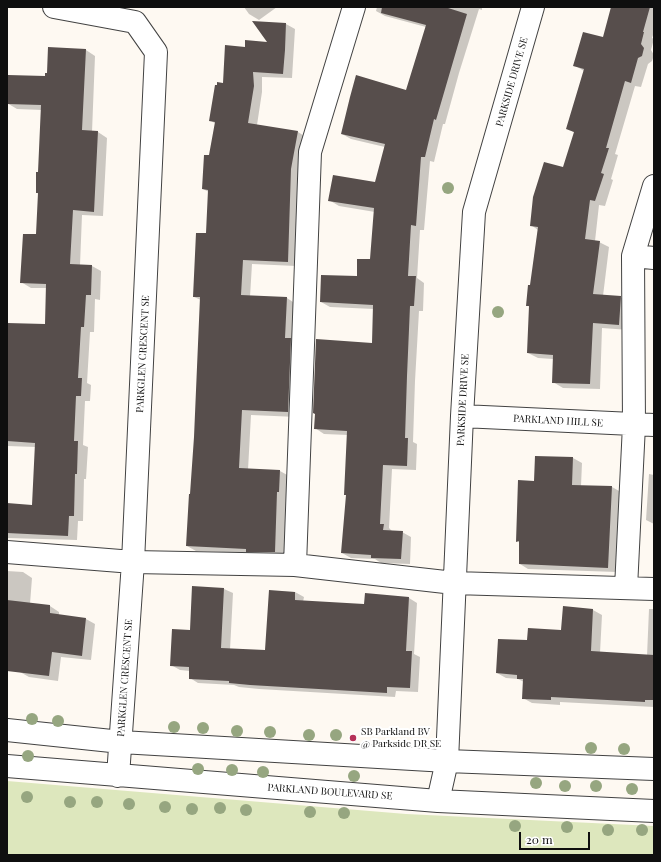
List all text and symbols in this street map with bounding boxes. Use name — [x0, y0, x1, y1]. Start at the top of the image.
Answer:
street label: PARKSIDE DRIVE SE — [493, 36, 531, 128]
street label: PARKGLEN CRESCENT SE — [134, 295, 152, 413]
street label: PARKSIDE DRIVE SE — [455, 354, 471, 446]
street label: PARKLAND HILL SE — [513, 413, 603, 429]
street label: PARKGLEN CRESCENT SE — [115, 619, 135, 737]
place label: SB Parkland BV @ Parkside DR SE — [361, 726, 441, 750]
marker: SB Parkland BV @ Parkside DR SE — [348, 733, 358, 743]
street label: PARKLAND BOULEVARD SE — [267, 782, 393, 802]
scale bar — [521, 824, 592, 850]
text: 20 m — [526, 831, 553, 847]

